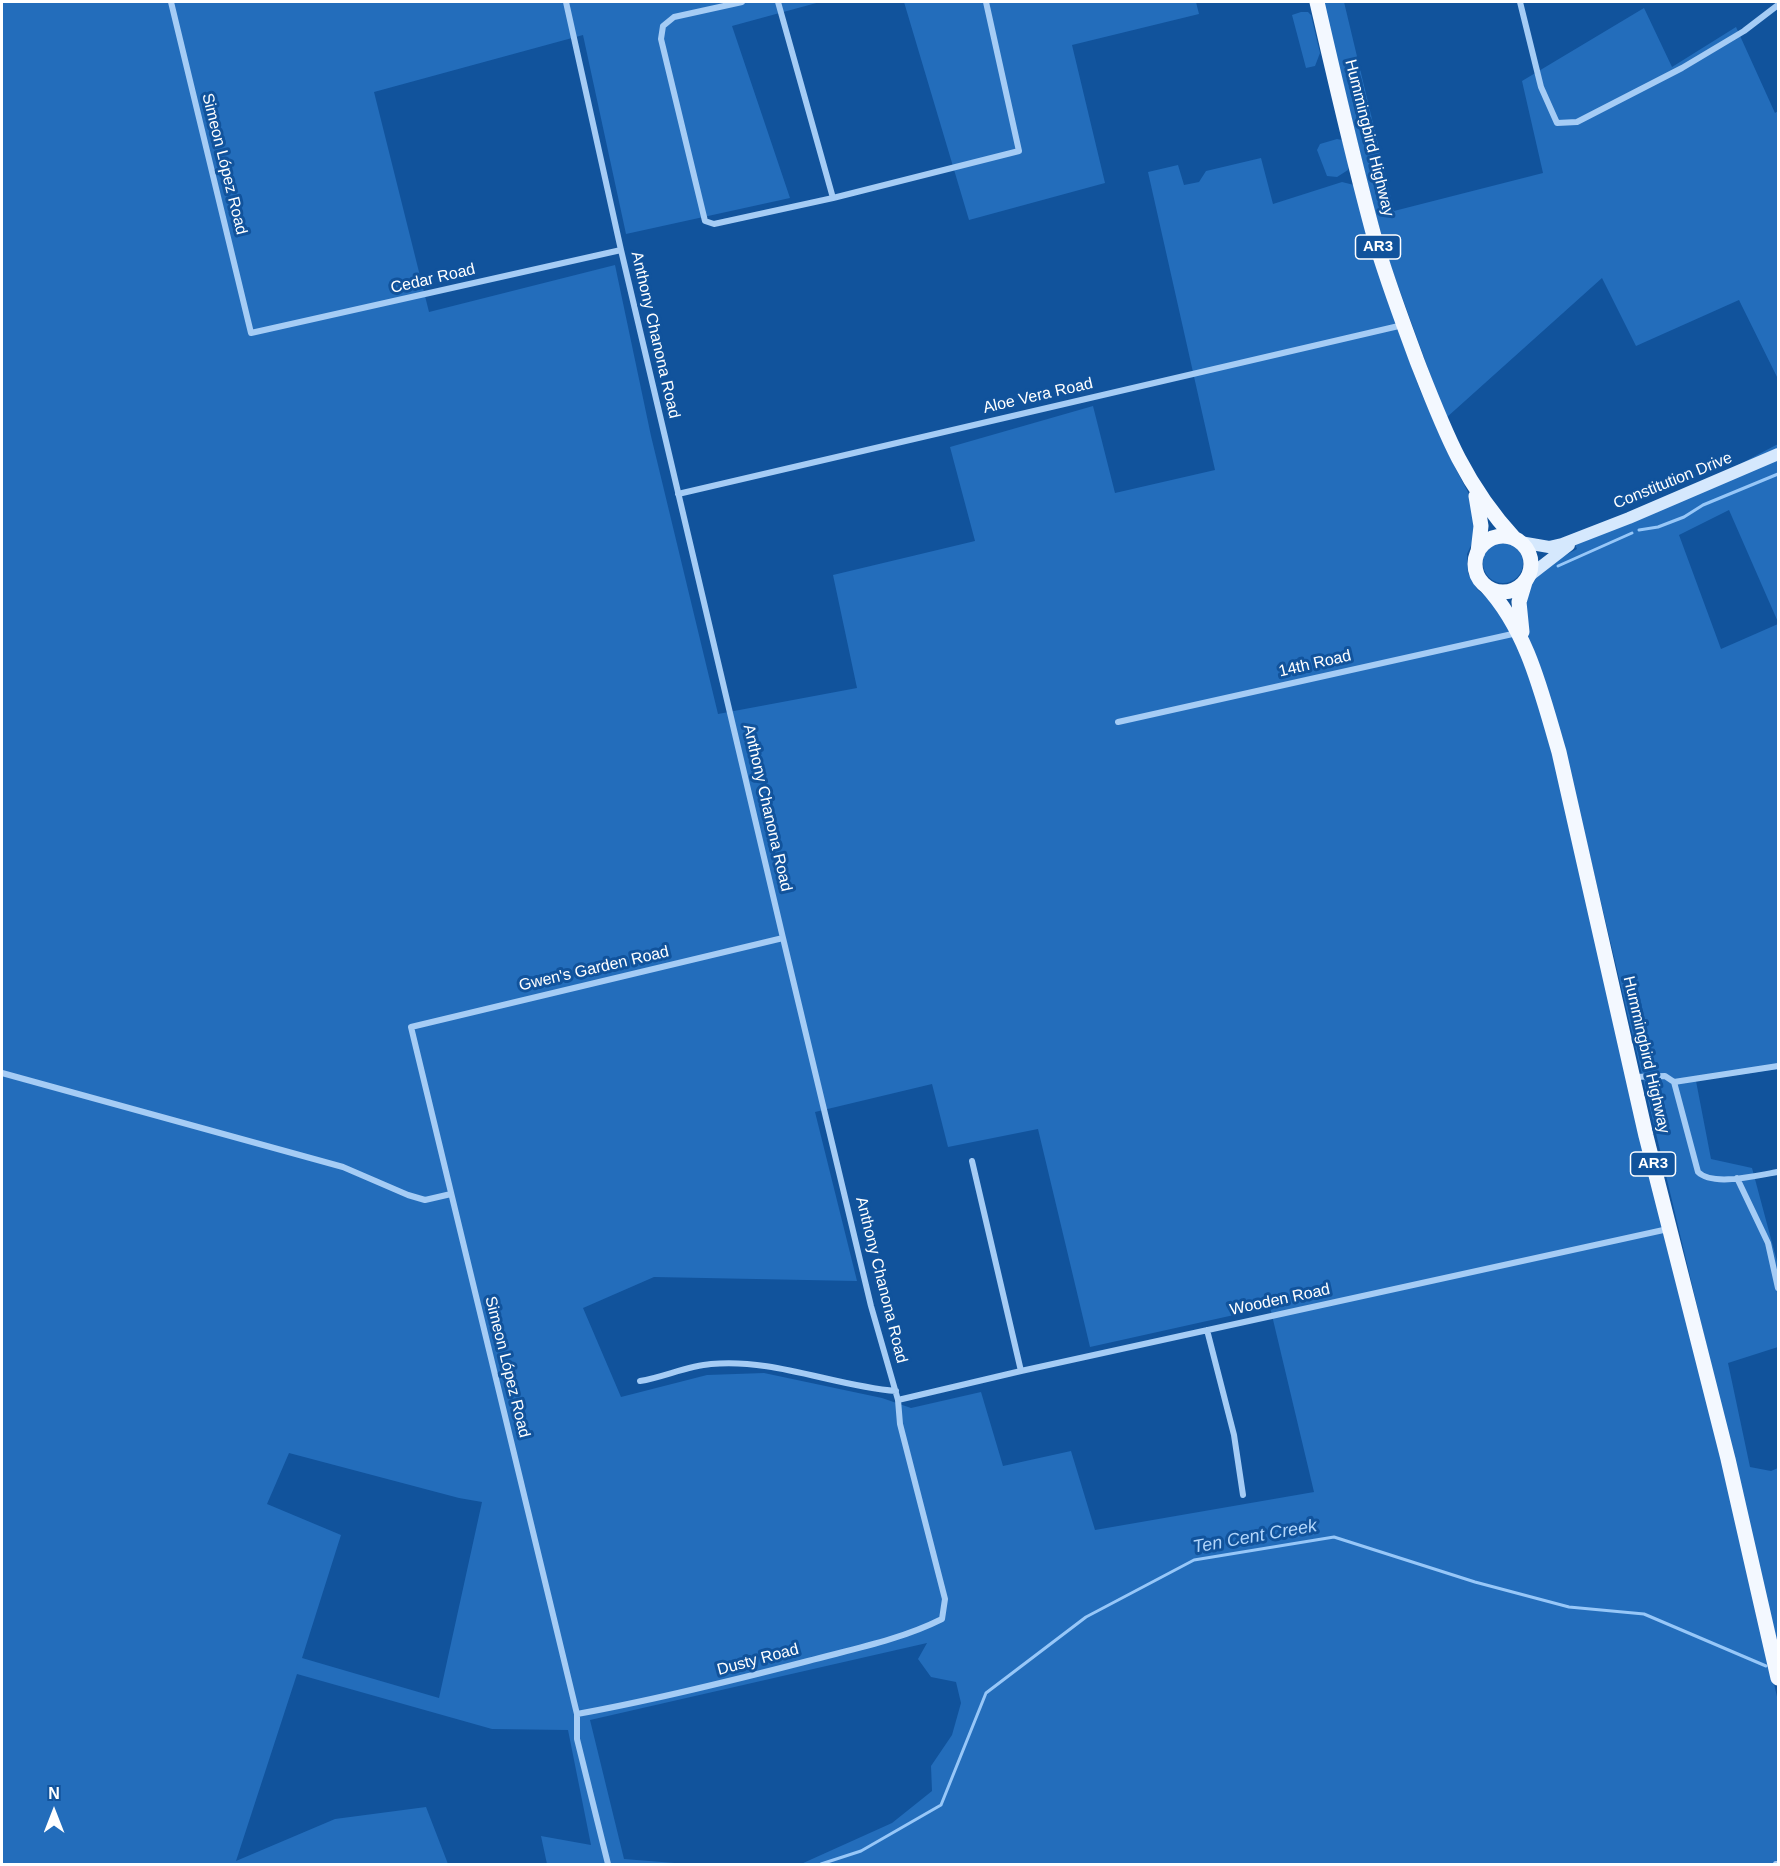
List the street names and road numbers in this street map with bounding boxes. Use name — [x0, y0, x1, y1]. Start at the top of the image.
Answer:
street label: Hummingbird Highway — [1340, 58, 1398, 218]
street label: Simeon López Road — [197, 91, 251, 237]
road number: AR3 — [1356, 235, 1400, 259]
street label: Anthony Chanona Road — [626, 250, 684, 420]
street label: Cedar Road — [389, 260, 477, 298]
street label: Aloe Vera Road — [981, 374, 1095, 418]
street label: Constitution Drive — [1611, 448, 1735, 514]
street label: 14th Road — [1277, 646, 1353, 682]
street label: Anthony Chanona Road — [738, 723, 796, 893]
street label: Gwen's Garden Road — [517, 942, 671, 996]
street label: Hummingbird Highway — [1619, 974, 1673, 1136]
road number: AR3 — [1630, 1152, 1676, 1176]
street label: Anthony Chanona Road — [851, 1195, 911, 1365]
street label: Wooden Road — [1228, 1280, 1332, 1320]
street label: Simeon López Road — [480, 1294, 534, 1440]
street label: Dusty Road — [715, 1640, 801, 1680]

